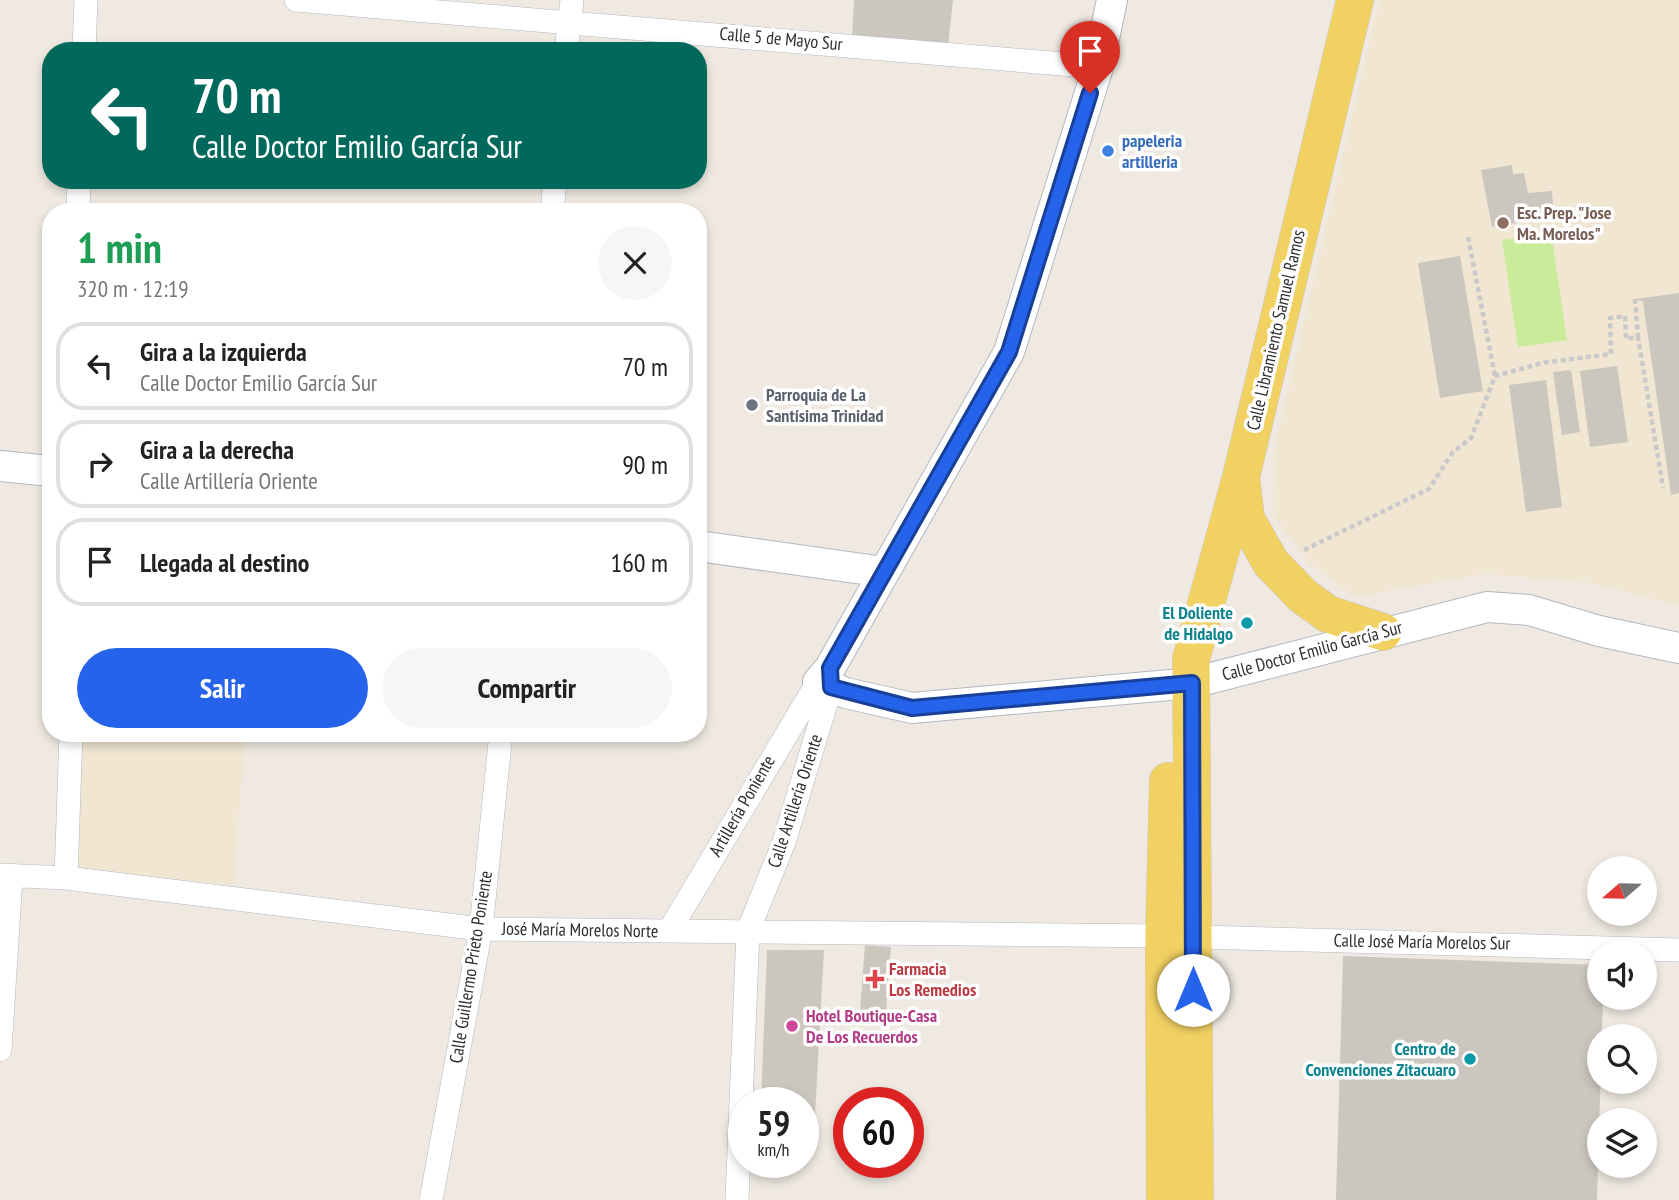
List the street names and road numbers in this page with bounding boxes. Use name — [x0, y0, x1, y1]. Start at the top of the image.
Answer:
street label: Calle 5 de Mayo Sur — [719, 22, 844, 55]
street label: Calle Libramiento Samuel Ramos — [1241, 228, 1310, 432]
street label: Calle Doctor Emilio García Sur — [1219, 615, 1405, 686]
street label: Calle Artillería Oriente — [762, 731, 827, 871]
street label: Artillería Poniente — [703, 751, 780, 861]
street label: Calle Guillermo Prieto Poniente — [444, 869, 497, 1065]
street label: José María Morelos Norte — [501, 917, 658, 942]
street label: Calle José María Morelos Sur — [1333, 928, 1511, 955]

